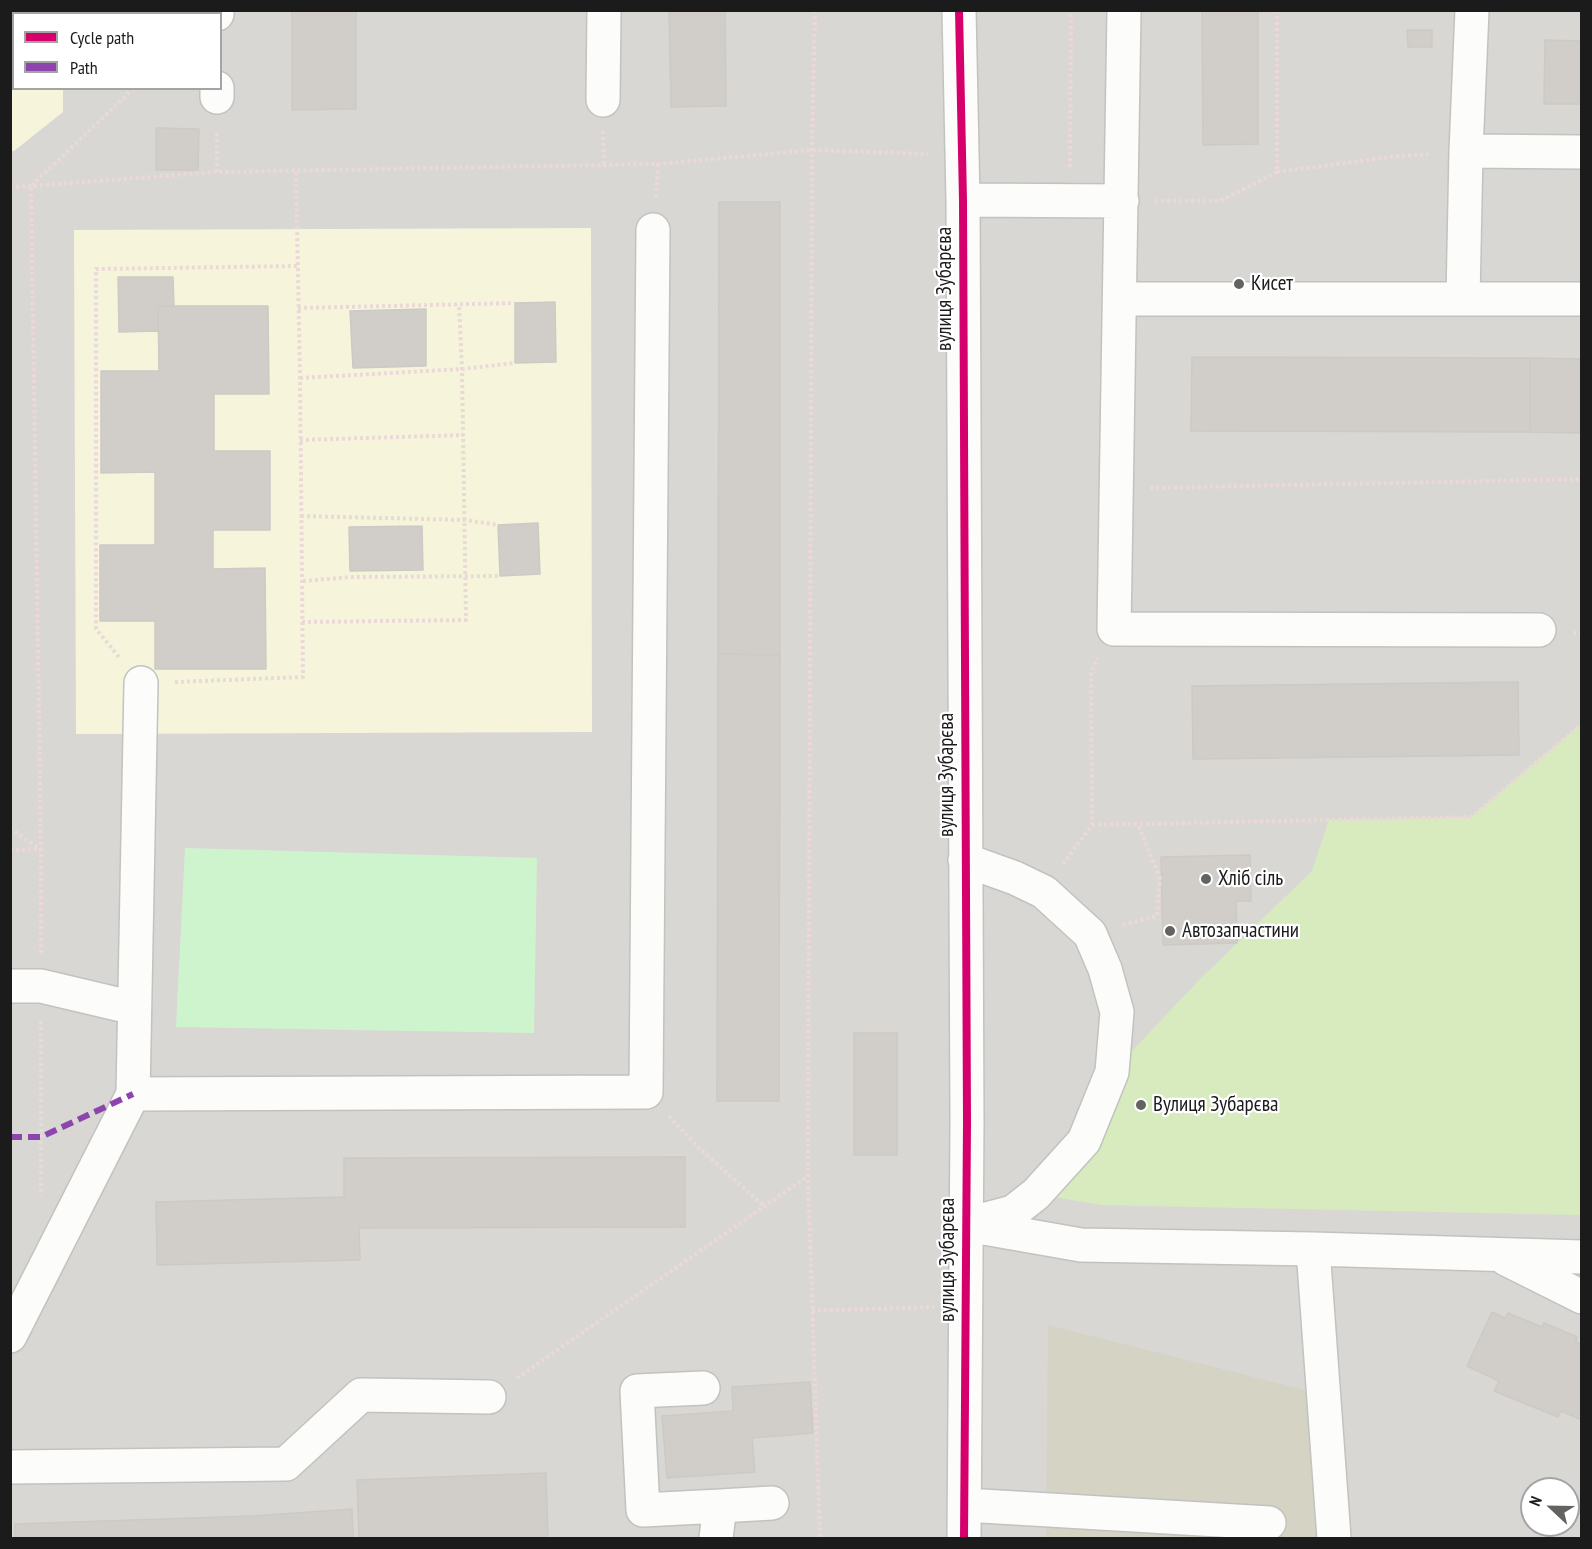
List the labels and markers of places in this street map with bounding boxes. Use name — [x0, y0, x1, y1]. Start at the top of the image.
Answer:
place label: Кисет — [1251, 271, 1293, 297]
marker: Кисет — [1232, 277, 1246, 291]
place label: Хліб сіль — [1218, 866, 1283, 892]
marker: Хліб сіль — [1199, 872, 1213, 886]
place label: Автозапчастини — [1182, 918, 1299, 944]
marker: Автозапчастини — [1163, 924, 1177, 938]
place label: Вулиця Зубарєва — [1153, 1092, 1279, 1118]
marker: Вулиця Зубарєва — [1134, 1098, 1148, 1112]

